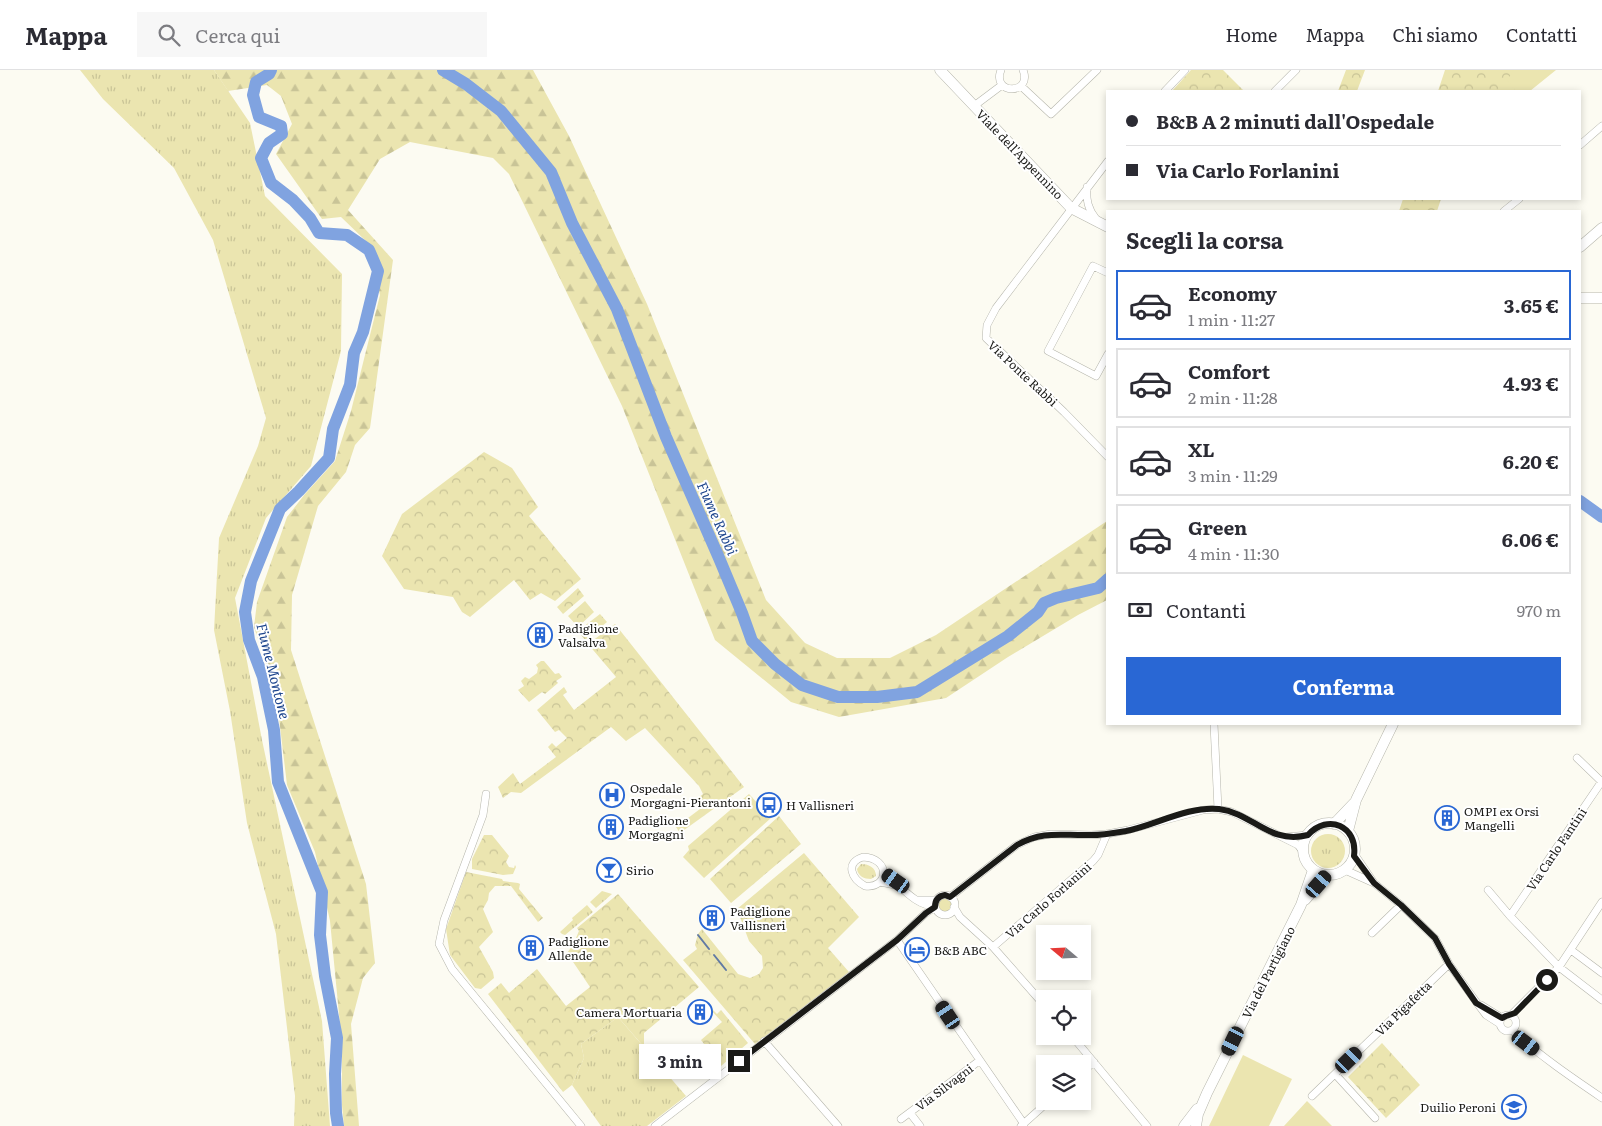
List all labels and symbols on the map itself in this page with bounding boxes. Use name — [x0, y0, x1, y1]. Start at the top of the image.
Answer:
street label: Viale dell'Appennino — [972, 105, 1068, 203]
street label: Via Ponte Rabbi — [984, 336, 1062, 410]
water label: Fiume Rabbi — [693, 478, 743, 559]
place label: Padiglione Valsalva — [558, 619, 619, 651]
water label: Fiume Montone — [252, 621, 296, 721]
building icon: Padiglione Valsalva — [527, 622, 553, 648]
place label: Ospedale Morgagni-Pierantoni — [630, 779, 751, 811]
hospital icon: Ospedale Morgagni-Pierantoni — [599, 782, 625, 808]
bus stop icon: H Vallisneri — [756, 792, 782, 818]
place label: H Vallisneri — [786, 796, 854, 814]
place label: OMPI ex Orsi Mangelli — [1464, 802, 1539, 834]
street label: Via Carlo Fantini — [1522, 804, 1590, 894]
building icon: OMPI ex Orsi Mangelli — [1434, 805, 1460, 831]
place label: Padiglione Morgagni — [628, 811, 689, 843]
building icon: Padiglione Morgagni — [598, 814, 624, 840]
bar icon: Sirio — [596, 857, 622, 883]
street label: Via Carlo Forlanini — [1001, 858, 1095, 942]
place label: Sirio — [626, 861, 654, 879]
car — [879, 866, 912, 896]
car — [1303, 868, 1334, 900]
place label: Padiglione Vallisneri — [730, 902, 791, 934]
building icon: Padiglione Vallisneri — [699, 905, 725, 931]
street label: Via del Partigiano — [1237, 923, 1299, 1021]
north arrow — [1036, 925, 1091, 980]
place label: Padiglione Allende — [548, 932, 609, 964]
building icon: Padiglione Allende — [518, 935, 544, 961]
hotel icon: B&B ABC — [904, 937, 930, 963]
place label: B&B ABC — [934, 941, 987, 959]
route start — [1536, 969, 1558, 991]
street label: Via Pigafetta — [1371, 976, 1436, 1040]
car — [933, 998, 962, 1032]
building icon: Camera Mortuaria — [687, 999, 713, 1025]
place label: Camera Mortuaria — [576, 1003, 683, 1021]
car — [1219, 1024, 1246, 1058]
car — [1509, 1028, 1542, 1058]
callout: 3 min — [639, 1044, 722, 1078]
car — [1333, 1044, 1365, 1076]
route end — [728, 1050, 750, 1072]
street label: Via Silvagni — [911, 1059, 977, 1115]
school or university icon: Duilio Peroni — [1501, 1094, 1527, 1120]
place label: Duilio Peroni — [1420, 1098, 1496, 1116]

